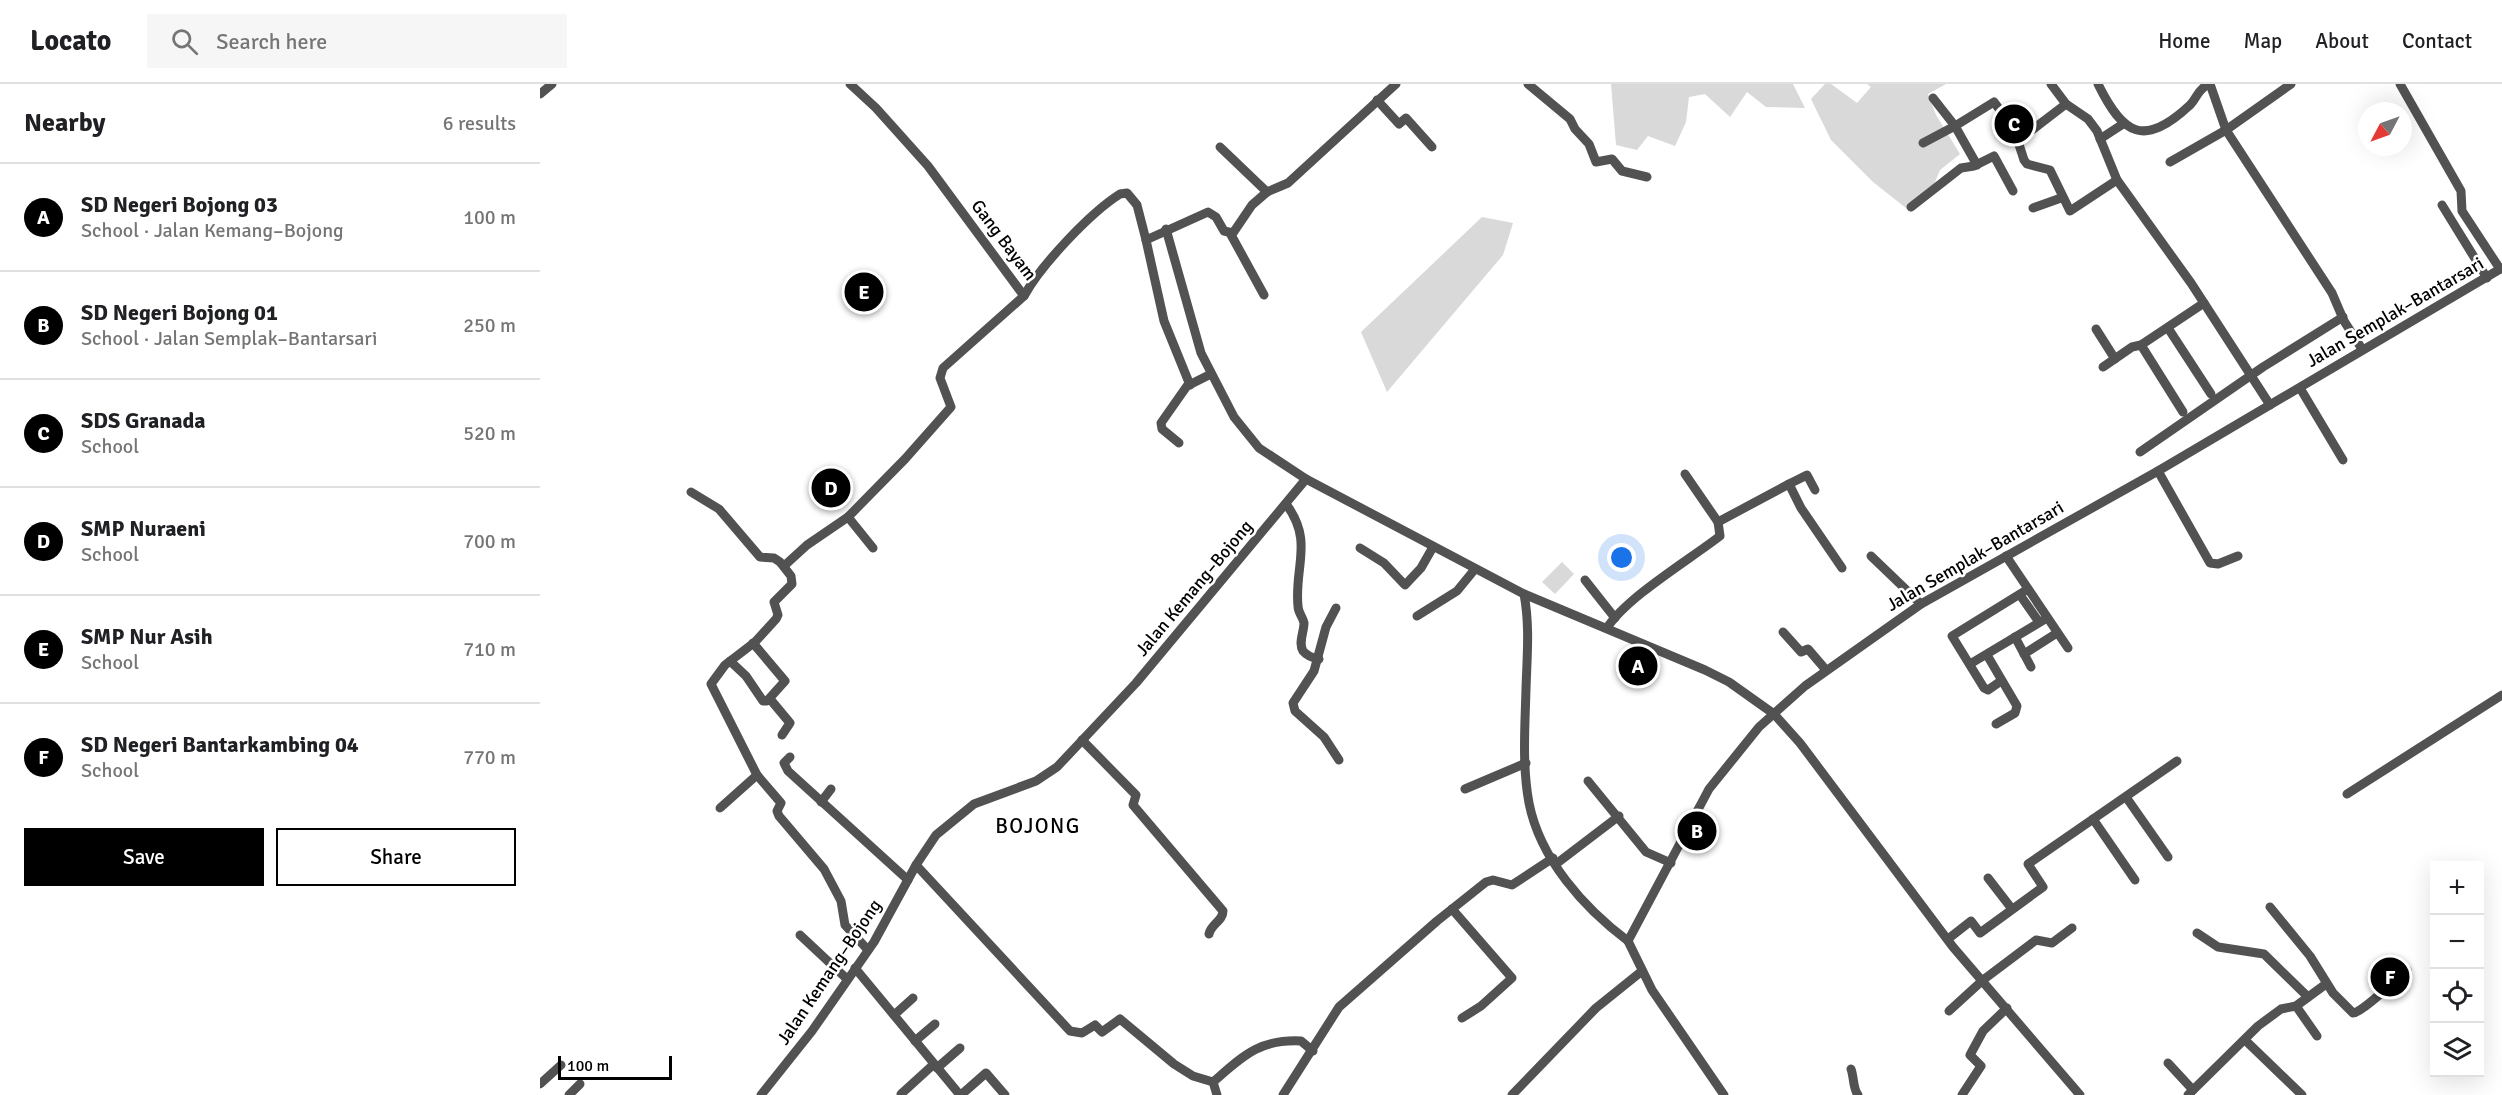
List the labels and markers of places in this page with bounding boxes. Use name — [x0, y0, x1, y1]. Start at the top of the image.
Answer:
pin: C — [1994, 102, 2034, 147]
pin: E — [844, 270, 884, 314]
pin: D — [812, 466, 850, 510]
pin: A — [1618, 644, 1658, 688]
pin: B — [1678, 808, 1716, 854]
pin: F — [2370, 954, 2410, 1000]

